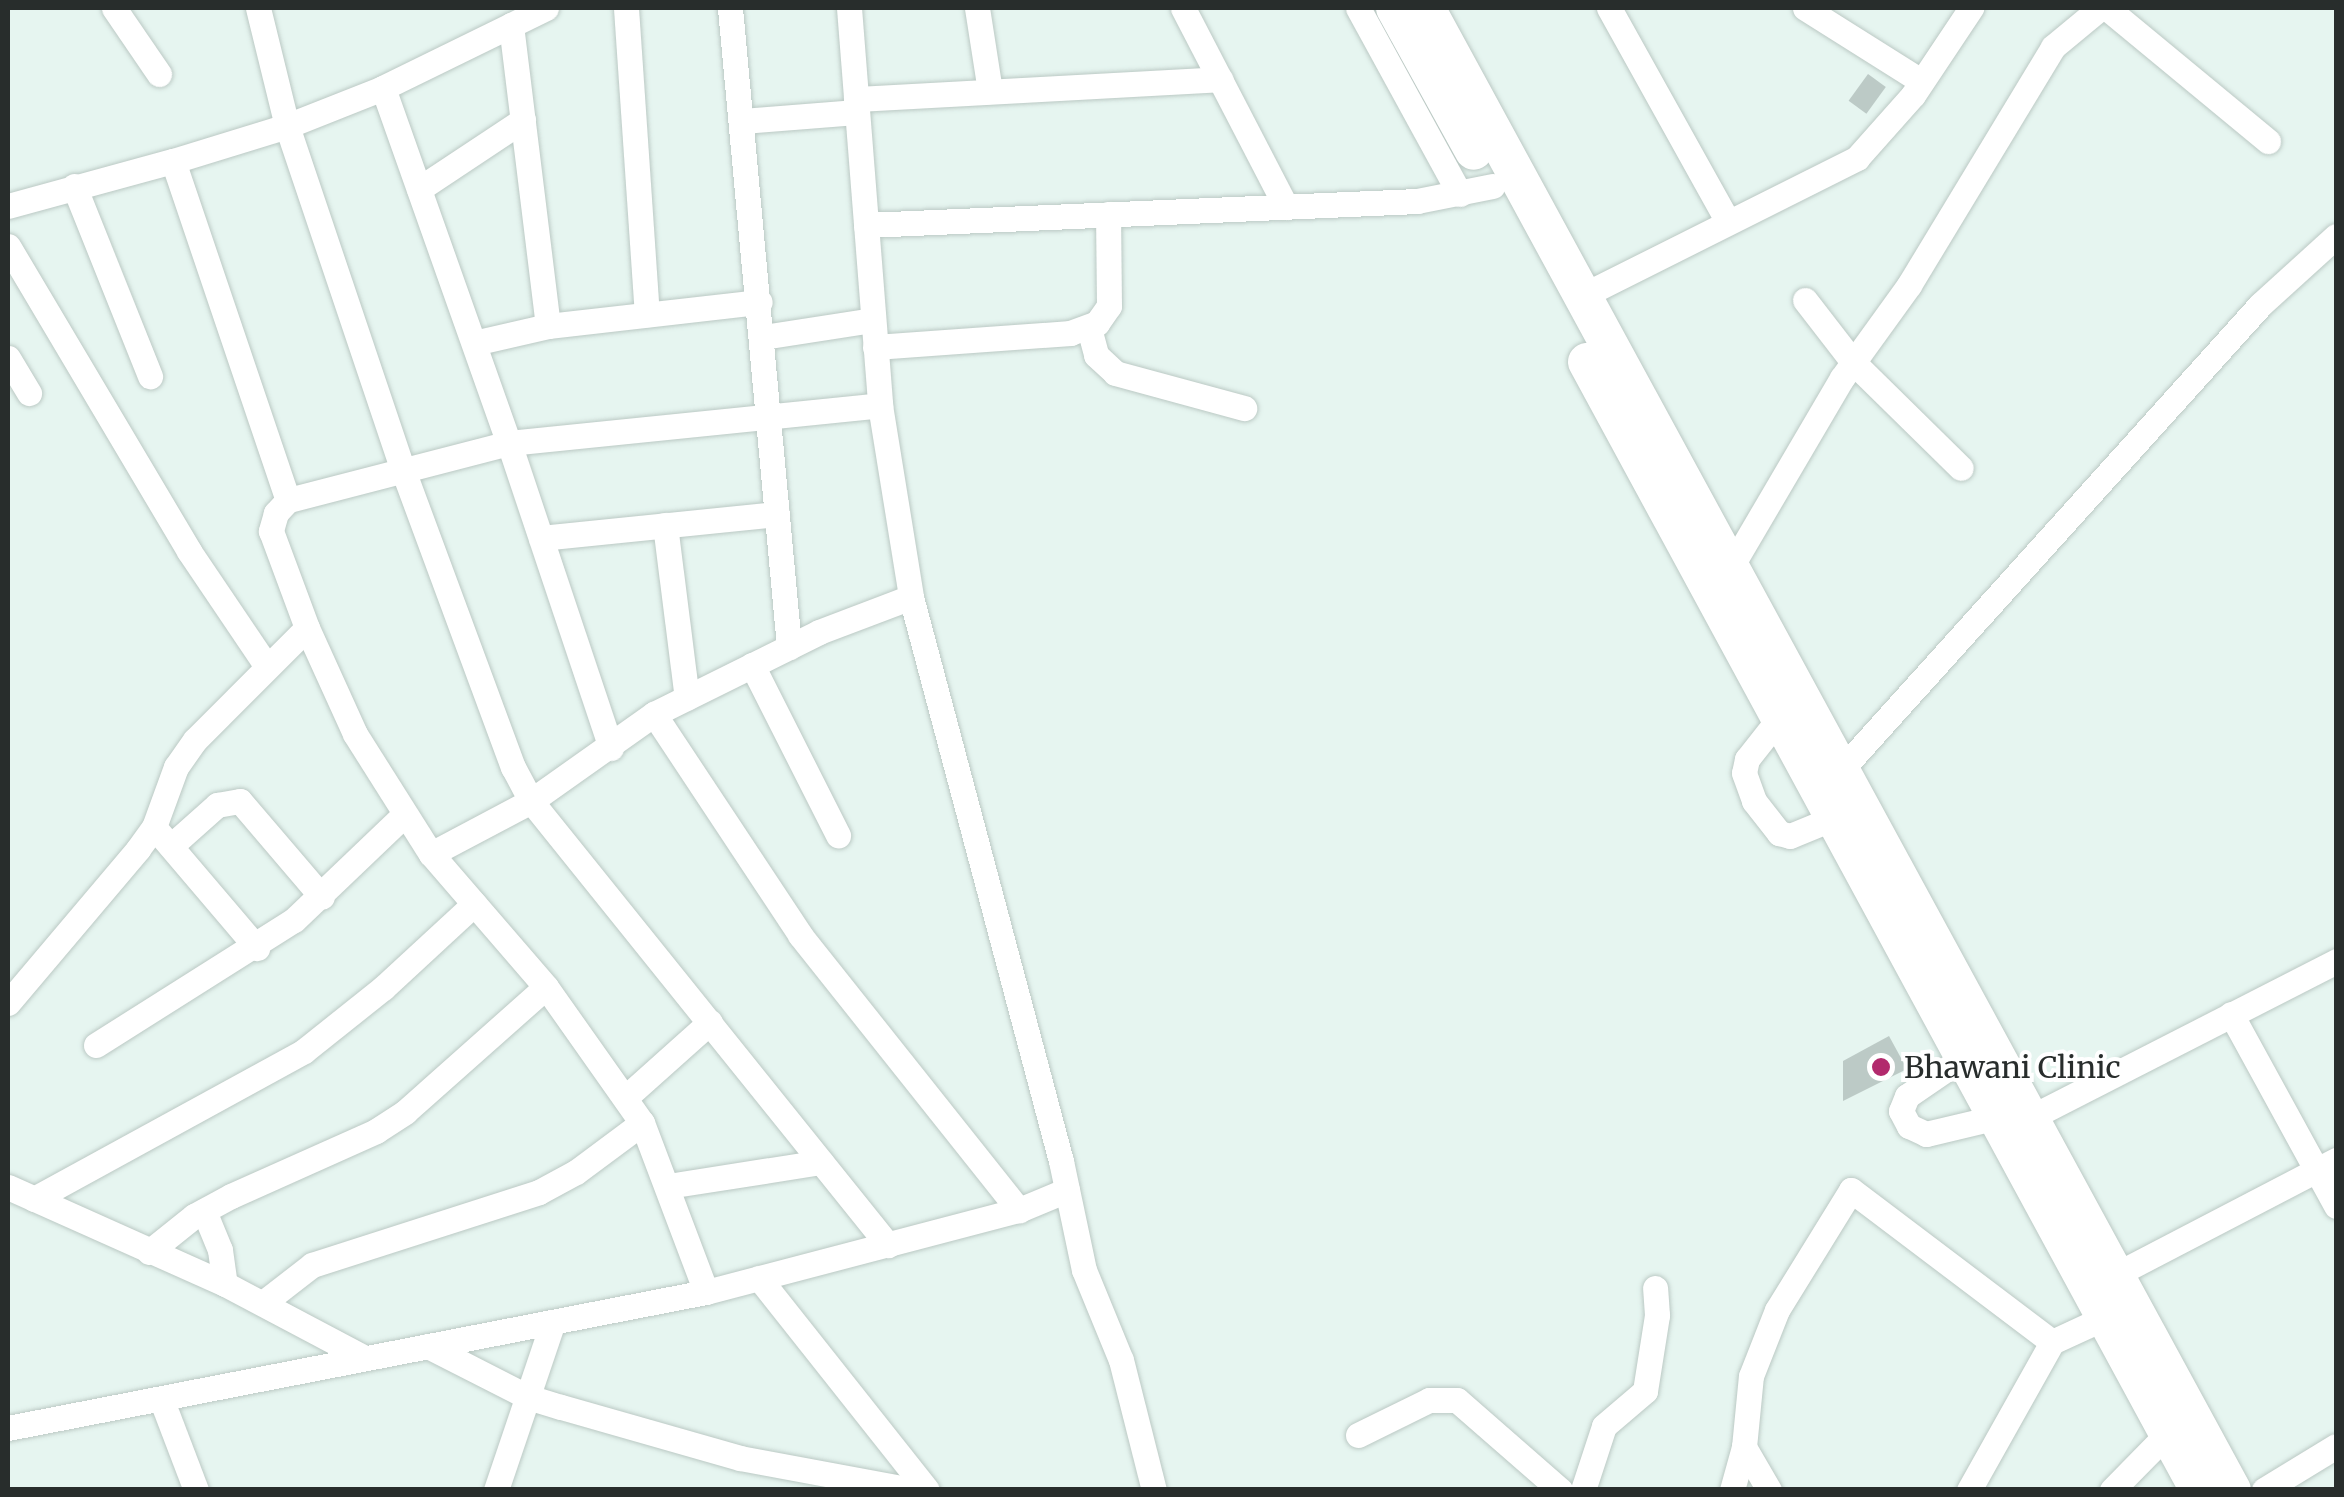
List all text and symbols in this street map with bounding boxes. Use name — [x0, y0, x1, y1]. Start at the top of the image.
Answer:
place label: Bhawani Clinic — [1904, 1049, 2121, 1085]
marker: Bhawani Clinic — [1868, 1054, 1894, 1080]

